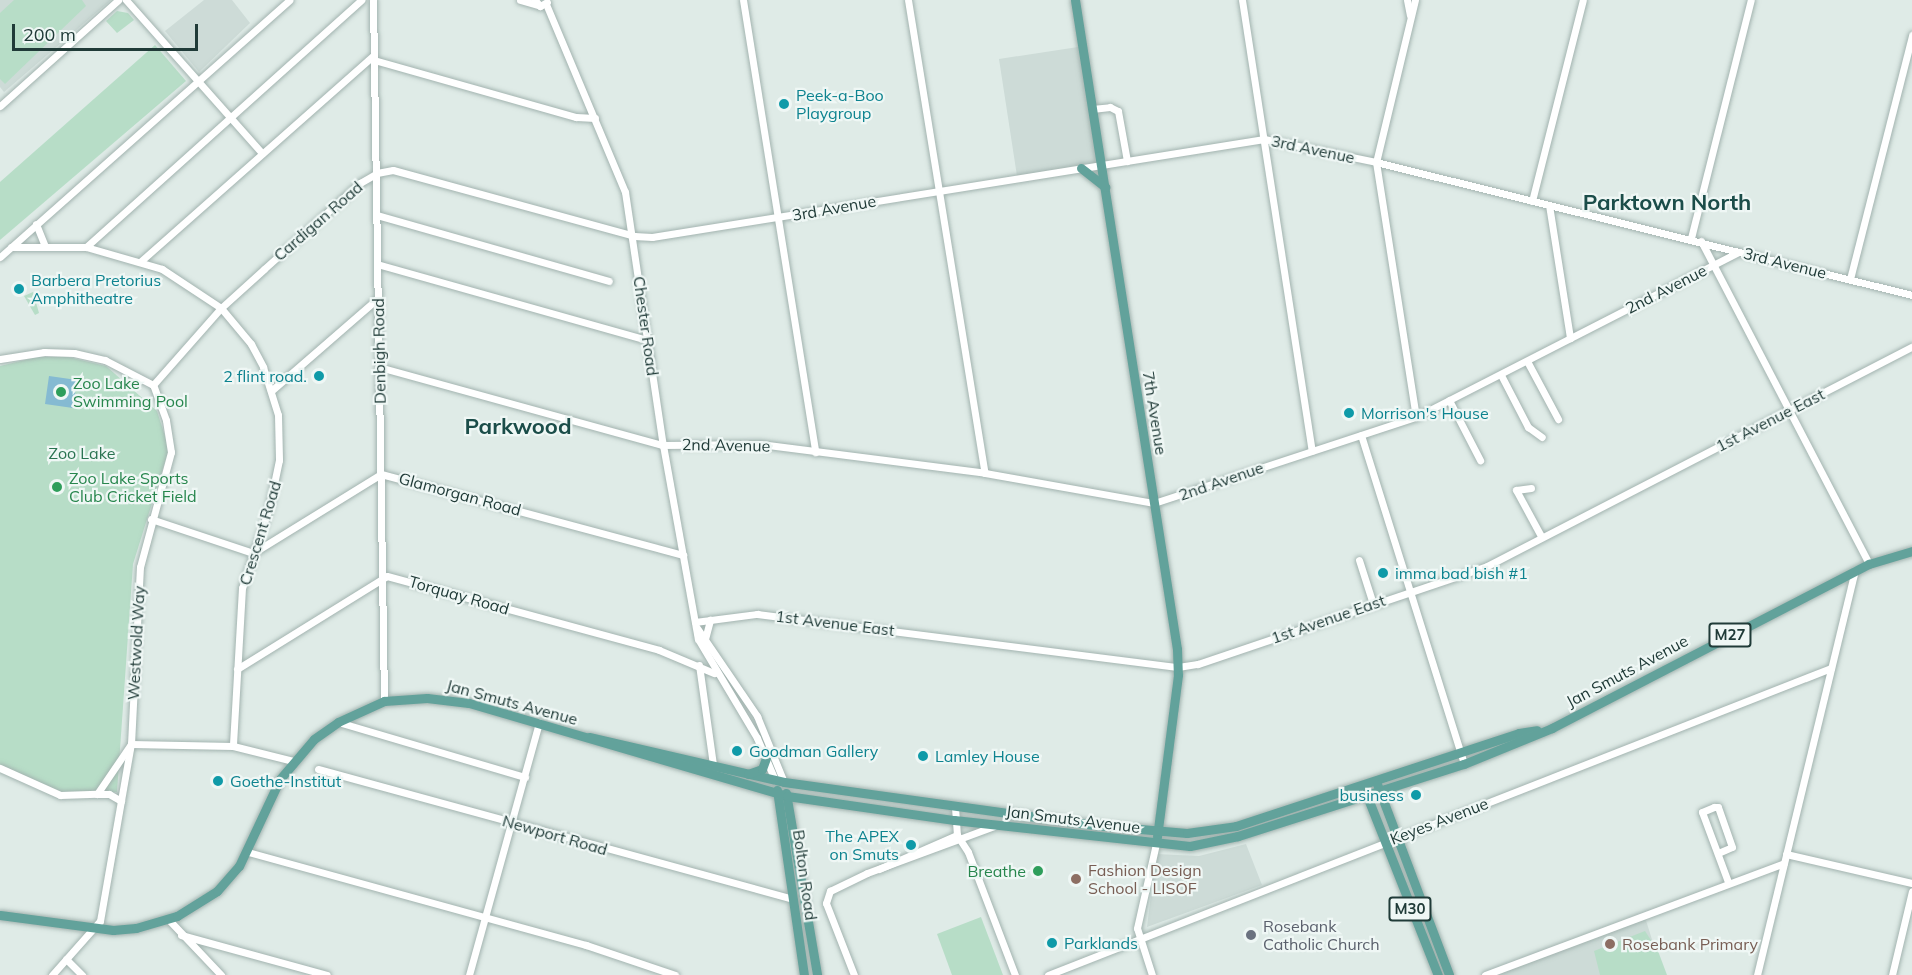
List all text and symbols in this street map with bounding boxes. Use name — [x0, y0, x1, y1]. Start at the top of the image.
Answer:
scale bar — [15, 12, 201, 50]
text: 200 m — [23, 23, 76, 46]
place label: Peek-a-Boo Playgroup — [796, 85, 884, 123]
marker: Peek-a-Boo Playgroup — [777, 97, 791, 111]
street label: 3rd Avenue — [1270, 131, 1356, 167]
street label: Cardigan Road — [270, 177, 366, 265]
district label: Parktown North — [1583, 190, 1751, 216]
street label: 3rd Avenue — [791, 191, 877, 225]
street label: 3rd Avenue — [1742, 243, 1828, 283]
street label: 2nd Avenue — [1622, 260, 1710, 318]
place label: Barbera Pretorius Amphitheatre — [31, 270, 161, 308]
street label: Chester Road — [630, 275, 662, 377]
marker: Barbera Pretorius Amphitheatre — [12, 282, 26, 296]
street label: Denbigh Road — [368, 298, 390, 404]
place label: 2 flint road. — [223, 366, 307, 386]
marker: 2 flint road. — [312, 369, 326, 383]
street label: 7th Avenue — [1139, 370, 1171, 456]
place label: Zoo Lake Swimming Pool — [73, 373, 188, 411]
street label: 1st Avenue East — [1712, 384, 1828, 456]
marker: Zoo Lake Swimming Pool — [54, 385, 68, 399]
place label: Morrison's House — [1361, 403, 1489, 423]
marker: Morrison's House — [1342, 406, 1356, 420]
district label: Parkwood — [464, 414, 572, 440]
street label: 2nd Avenue — [682, 435, 770, 455]
park label: Zoo Lake — [49, 443, 115, 463]
street label: 2nd Avenue — [1176, 458, 1266, 504]
place label: Zoo Lake Sports Club Cricket Field — [69, 468, 197, 506]
street label: Glamorgan Road — [397, 468, 523, 520]
street label: Crescent Road — [235, 478, 285, 588]
marker: Zoo Lake Sports Club Cricket Field — [50, 480, 64, 494]
place label: imma bad bish #1 — [1395, 563, 1528, 583]
marker: imma bad bish #1 — [1376, 566, 1390, 580]
street label: Torquay Road — [407, 572, 511, 618]
street label: Westwold Way — [123, 585, 149, 701]
street label: 1st Avenue East — [1268, 590, 1388, 648]
street label: 1st Avenue East — [775, 606, 895, 640]
road number: M27 — [1708, 623, 1752, 647]
street label: Jan Smuts Avenue — [1563, 631, 1691, 711]
street label: Jan Smuts Avenue — [444, 675, 580, 729]
place label: Goodman Gallery — [749, 741, 878, 761]
marker: Goodman Gallery — [730, 744, 744, 758]
place label: Lamley House — [935, 746, 1040, 766]
marker: Lamley House — [916, 749, 930, 763]
place label: Goethe-Institut — [230, 771, 341, 791]
marker: Goethe-Institut — [211, 774, 225, 788]
place label: business — [1339, 785, 1404, 805]
marker: business — [1409, 788, 1423, 802]
street label: Keyes Avenue — [1387, 793, 1491, 849]
street label: Jan Smuts Avenue — [1005, 801, 1141, 837]
street label: Newport Road — [500, 811, 610, 859]
place label: The APEX on Smuts — [825, 826, 899, 864]
street label: Bolton Road — [789, 828, 821, 922]
marker: The APEX on Smuts — [904, 838, 918, 852]
place label: Fashion Design School - LISOF — [1088, 860, 1202, 898]
place label: Breathe — [967, 861, 1026, 881]
marker: Breathe — [1031, 864, 1045, 878]
marker: Fashion Design School - LISOF — [1069, 872, 1083, 886]
road number: M30 — [1388, 897, 1432, 921]
place label: Rosebank Catholic Church — [1263, 916, 1380, 954]
marker: Rosebank Catholic Church — [1244, 928, 1258, 942]
place label: Parklands — [1064, 933, 1138, 953]
place label: Rosebank Primary — [1622, 934, 1758, 954]
marker: Parklands — [1045, 936, 1059, 950]
marker: Rosebank Primary — [1603, 937, 1617, 951]

